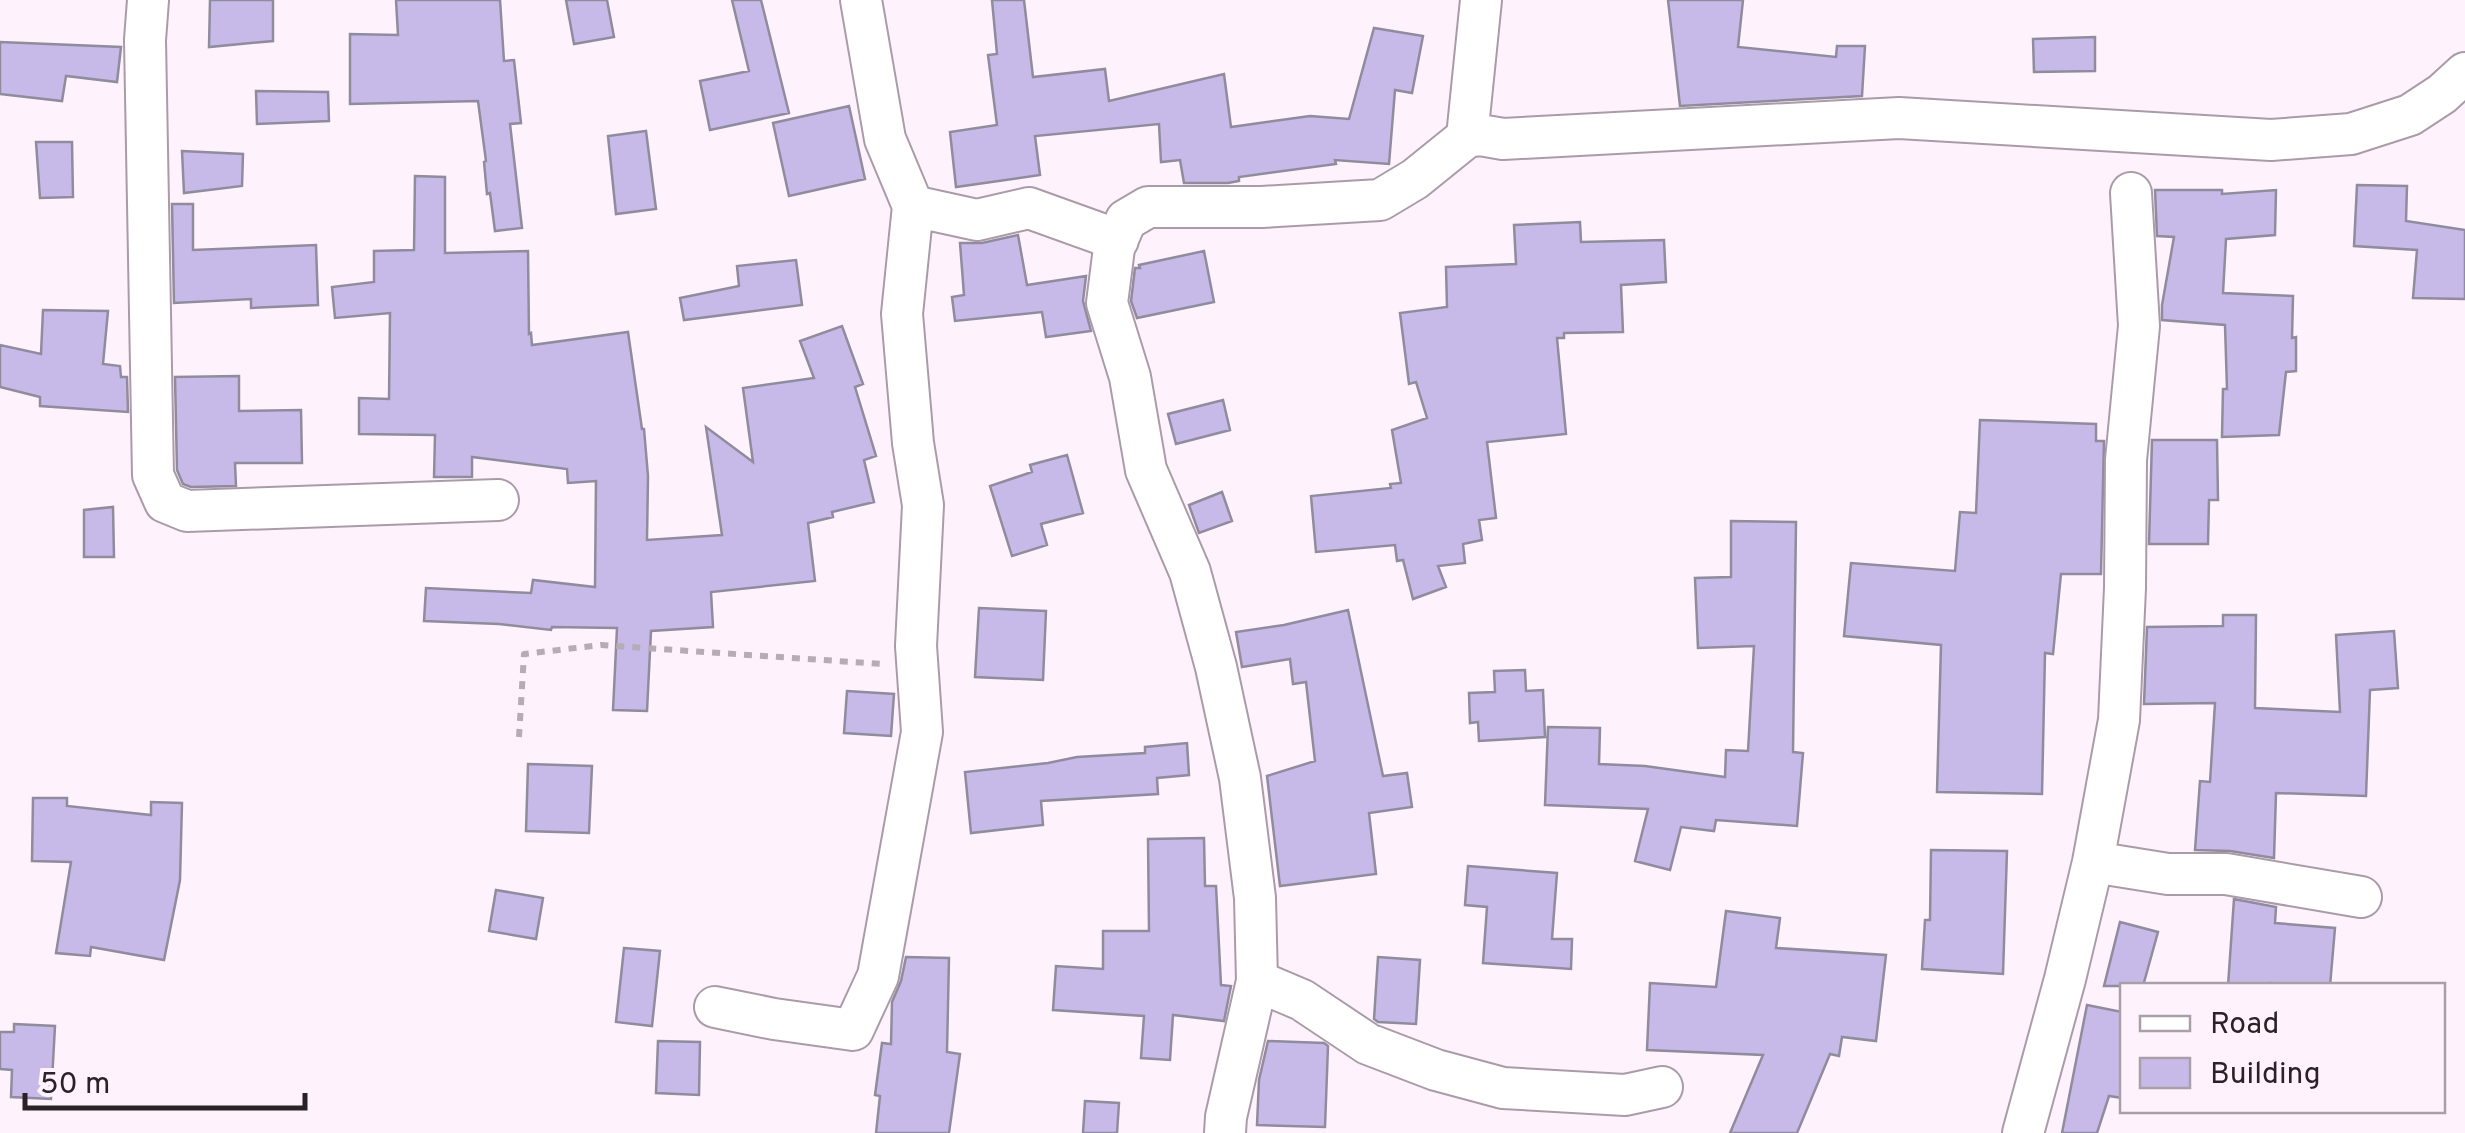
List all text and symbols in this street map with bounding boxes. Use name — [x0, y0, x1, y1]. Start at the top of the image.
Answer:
legend — [2120, 983, 2445, 1113]
text: Road — [2210, 1007, 2279, 1044]
scale bar — [25, 1048, 305, 1110]
text: Building — [2210, 1057, 2321, 1094]
text: 50 m — [40, 1067, 110, 1104]

